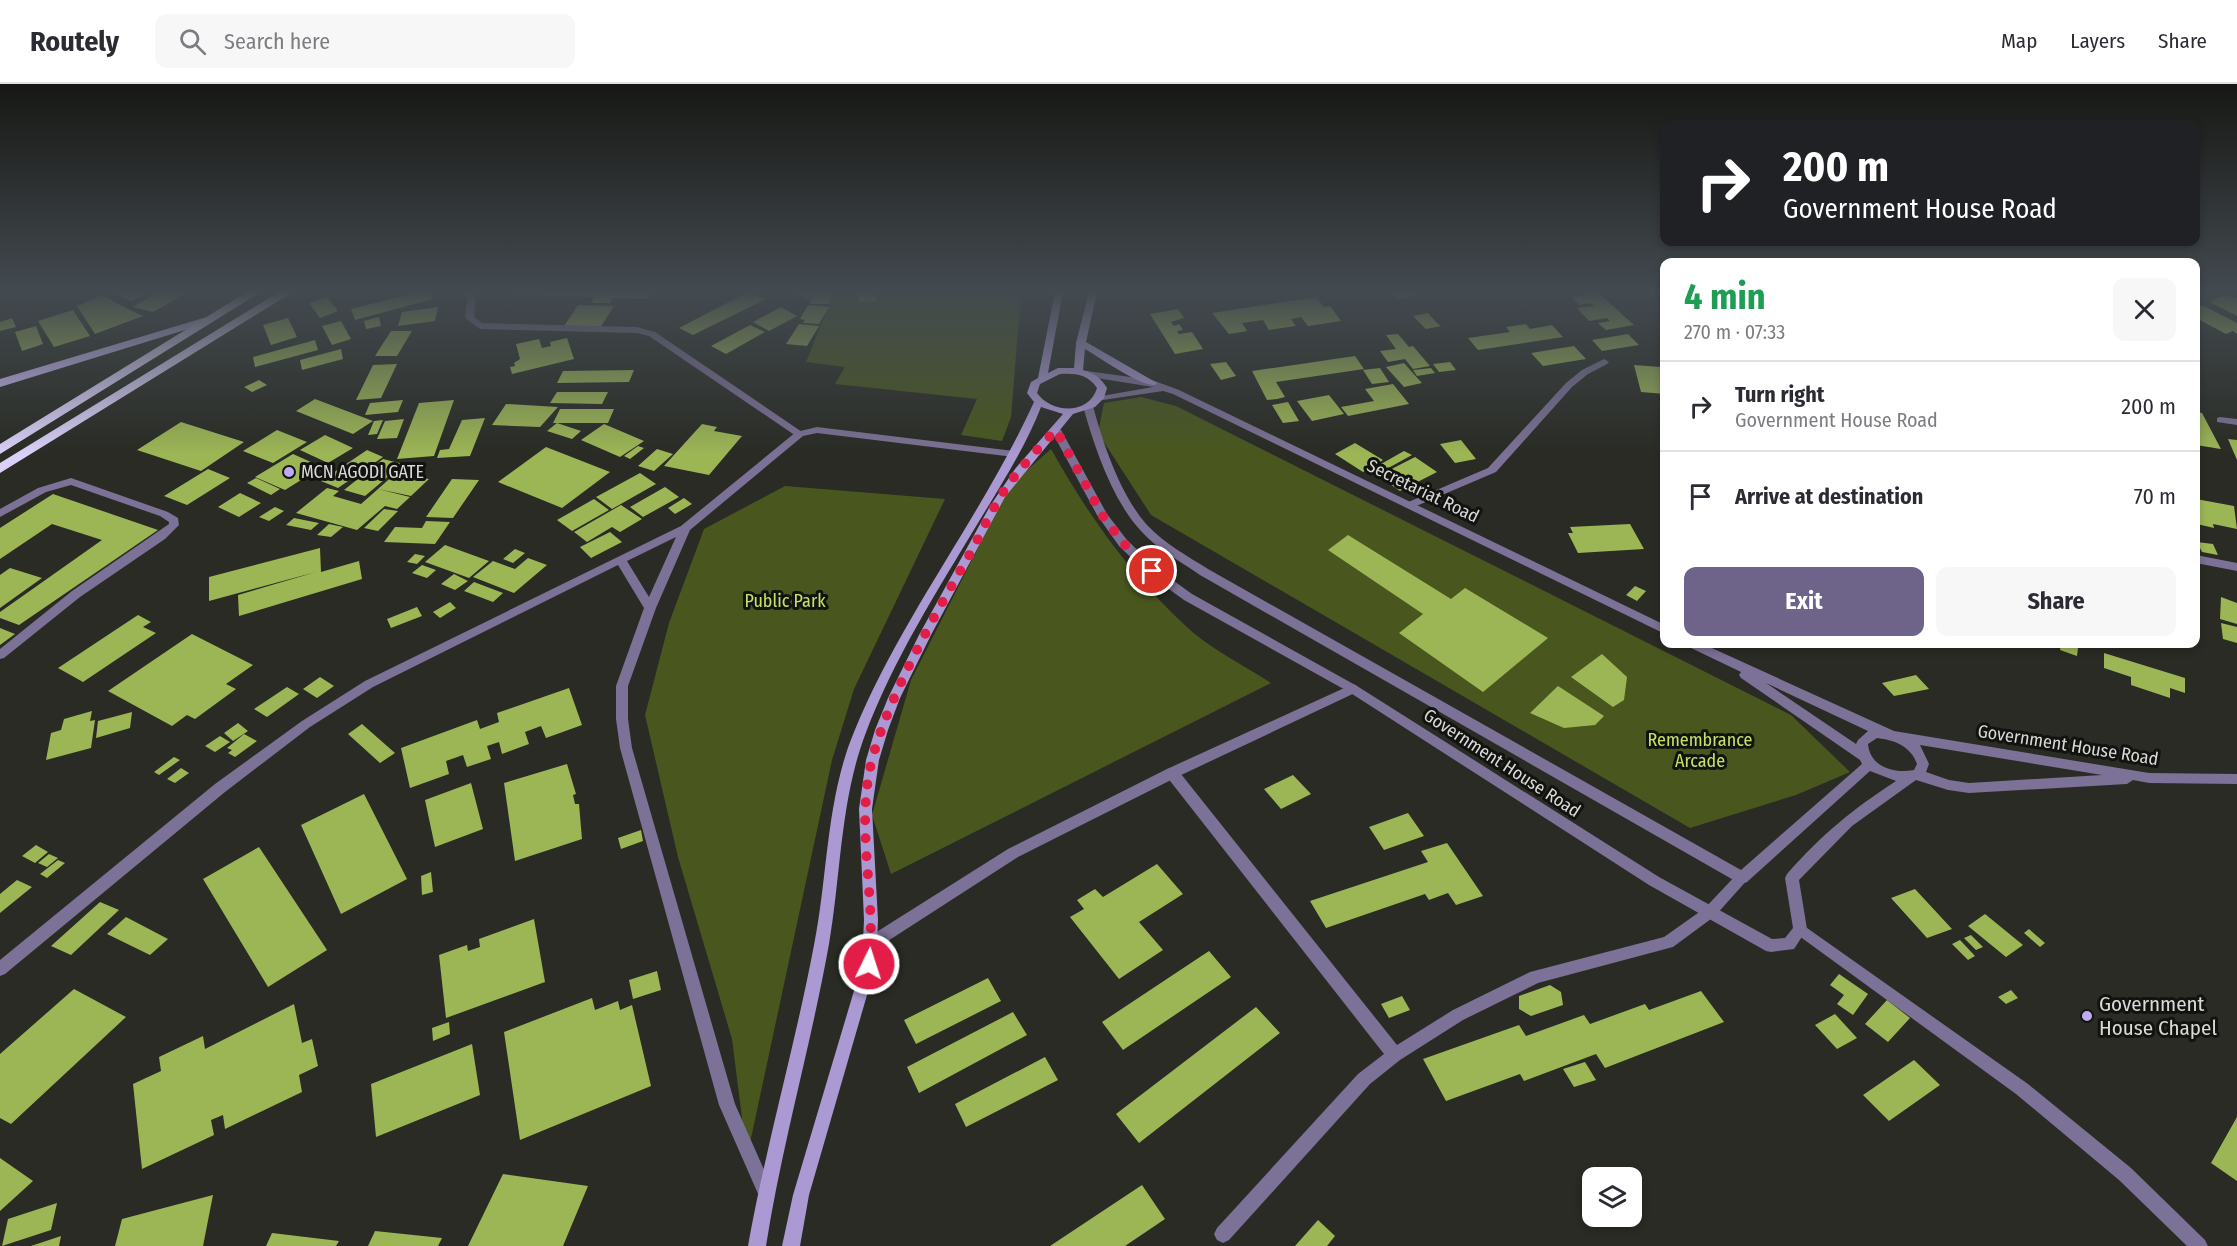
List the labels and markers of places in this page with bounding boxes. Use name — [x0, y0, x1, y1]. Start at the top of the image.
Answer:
place label: MCN AGODI GATE — [301, 461, 424, 483]
marker: MCN AGODI GATE — [282, 465, 296, 479]
pin — [1126, 545, 1177, 596]
place label: Government House Chapel — [2099, 991, 2217, 1041]
marker: Government House Chapel — [2080, 1009, 2094, 1023]

